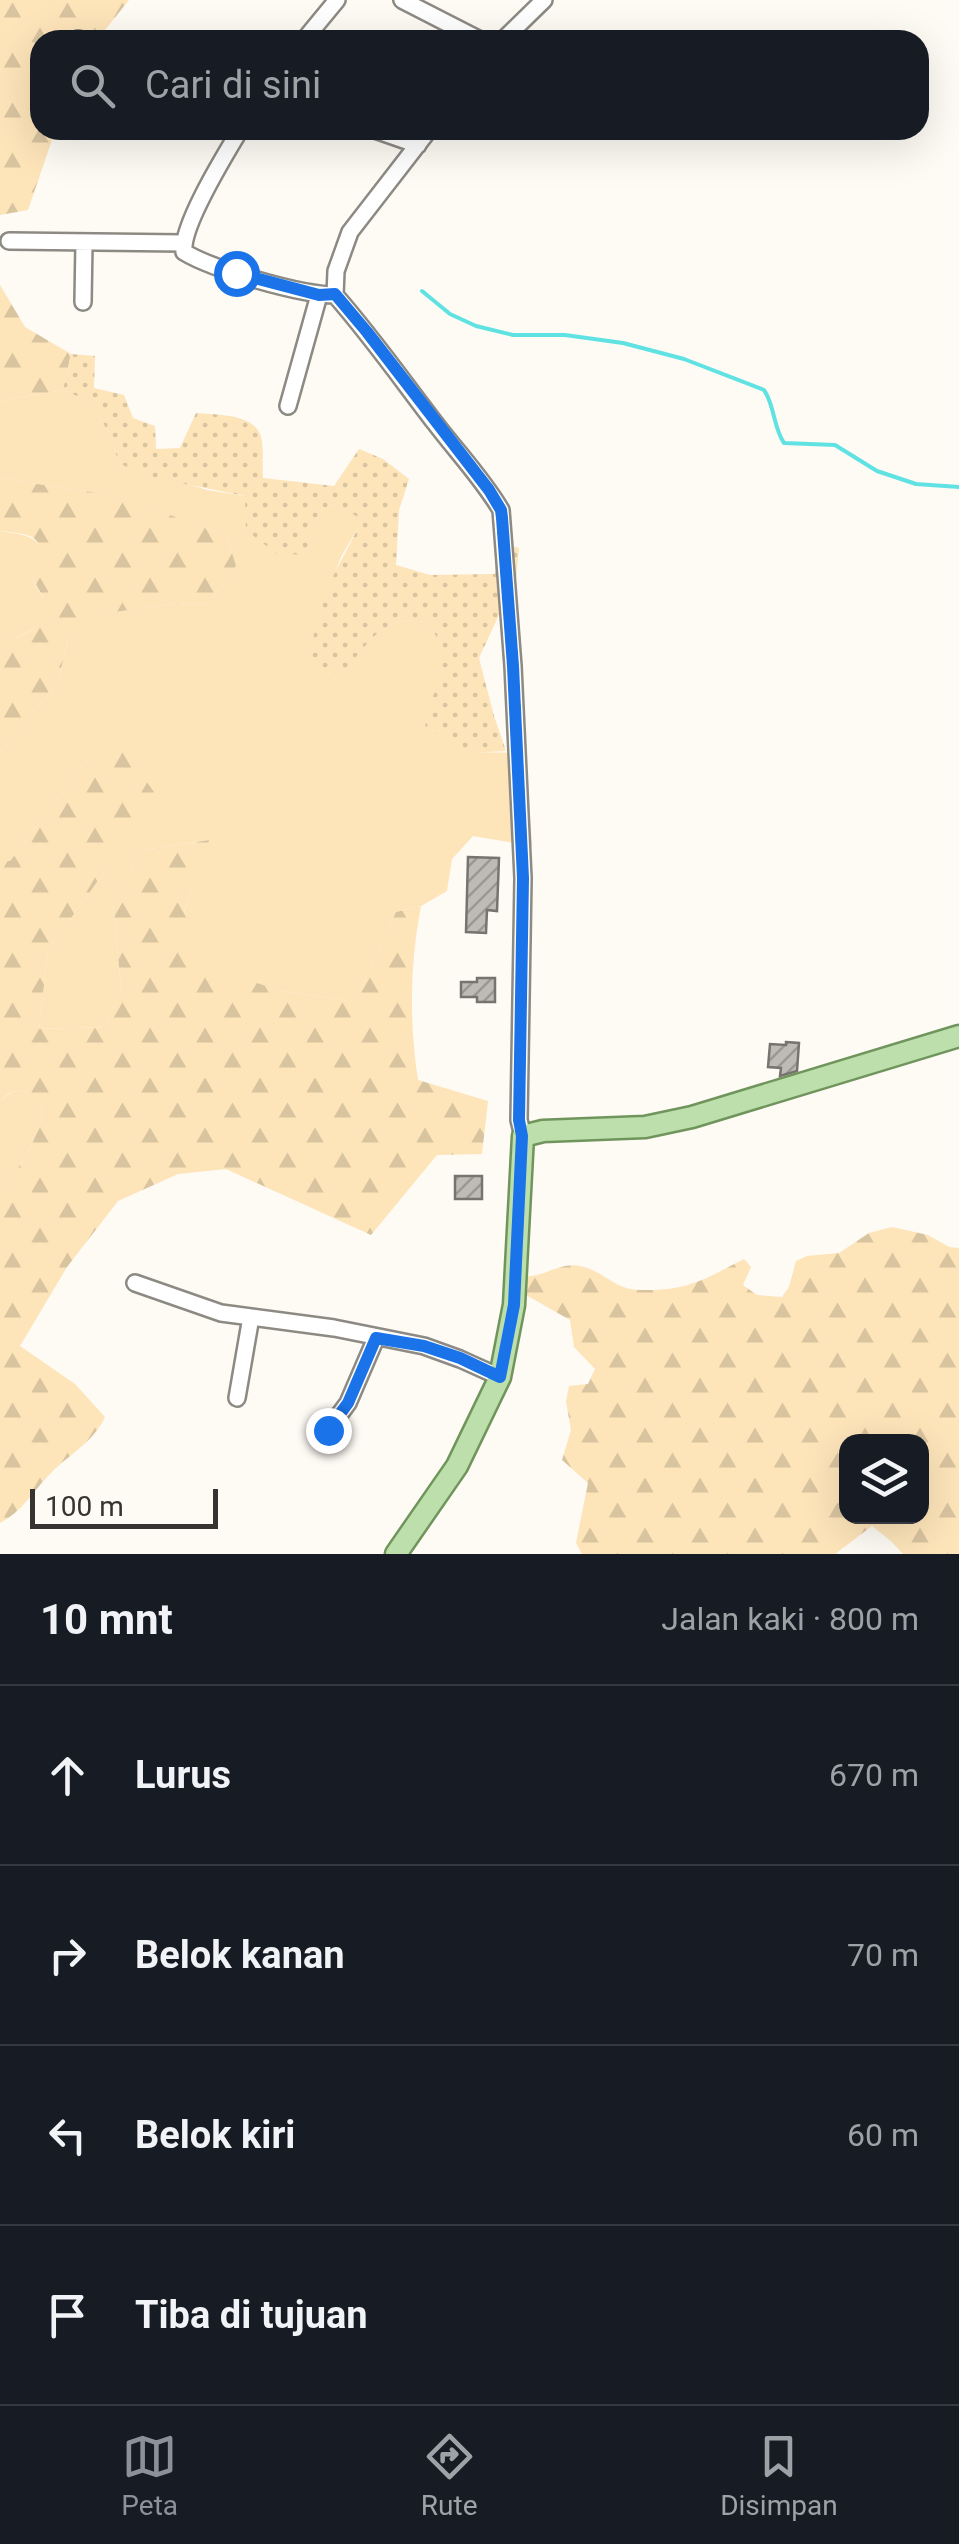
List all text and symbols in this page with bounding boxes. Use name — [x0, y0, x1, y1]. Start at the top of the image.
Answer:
search box — [30, 30, 929, 140]
icon: search — [65, 58, 120, 113]
text: Cari di sini — [145, 63, 321, 107]
route start — [214, 251, 260, 297]
route end — [306, 1408, 352, 1454]
map controls — [839, 1434, 929, 1524]
button: layers — [839, 1434, 929, 1524]
scale bar — [30, 1484, 218, 1528]
text: 100 m — [45, 1490, 124, 1523]
text: 10 mnt — [40, 1595, 173, 1644]
text: Jalan kaki · 800 m — [661, 1600, 919, 1638]
icon: ahead — [40, 1748, 95, 1803]
text: Lurus — [135, 1753, 231, 1797]
text: 670 m — [829, 1756, 919, 1794]
icon: right — [40, 1928, 95, 1983]
text: Belok kanan — [135, 1933, 345, 1977]
text: 70 m — [847, 1936, 919, 1974]
icon: left — [40, 2108, 95, 2163]
text: Belok kiri — [135, 2113, 295, 2157]
text: 60 m — [847, 2116, 919, 2154]
icon: arrive — [40, 2288, 95, 2343]
text: Tiba di tujuan — [135, 2293, 368, 2337]
tab: Peta — [121, 2429, 178, 2522]
tab: Rute — [421, 2429, 477, 2522]
tab: Disimpan — [720, 2429, 838, 2522]

